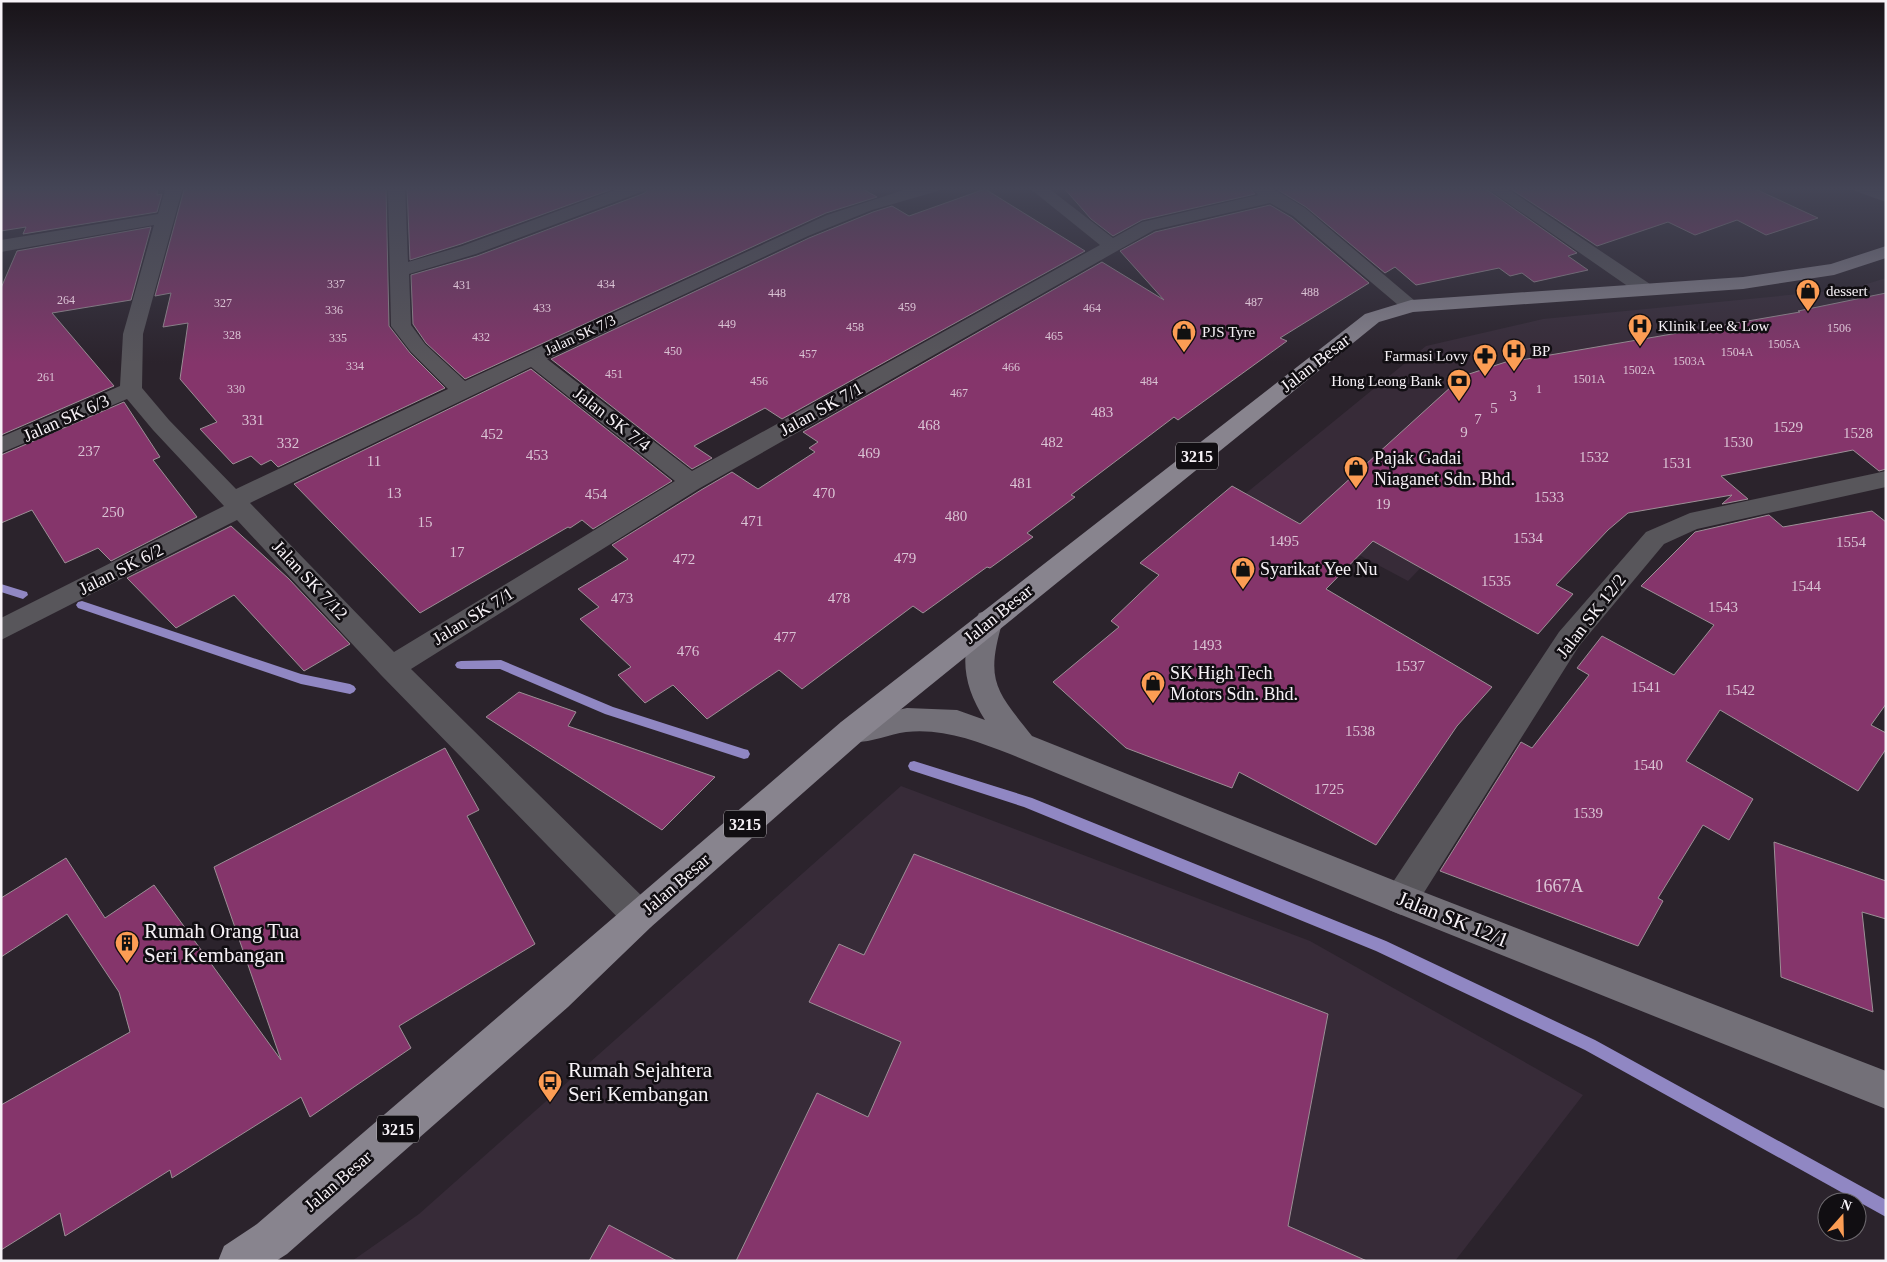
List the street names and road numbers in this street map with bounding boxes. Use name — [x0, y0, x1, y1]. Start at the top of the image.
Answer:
street label: Jalan SK 7/3 — [542, 312, 618, 358]
street label: Jalan Besar — [1276, 330, 1354, 396]
street label: Jalan SK 7/1 — [776, 378, 866, 440]
street label: Jalan SK 7/4 — [570, 383, 654, 455]
street label: Jalan SK 6/3 — [20, 390, 112, 446]
road number: 3215 — [1176, 442, 1218, 470]
street label: Jalan SK 7/12 — [268, 536, 352, 624]
street label: Jalan SK 6/2 — [75, 539, 167, 599]
street label: Jalan SK 12/2 — [1552, 570, 1630, 662]
street label: Jalan Besar — [960, 580, 1036, 648]
street label: Jalan SK 7/1 — [429, 583, 517, 649]
road number: 3215 — [724, 811, 766, 838]
street label: Jalan Besar — [638, 849, 714, 919]
street label: Jalan SK 12/1 — [1394, 886, 1512, 952]
road number: 3215 — [377, 1116, 419, 1142]
street label: Jalan Besar — [300, 1146, 376, 1216]

